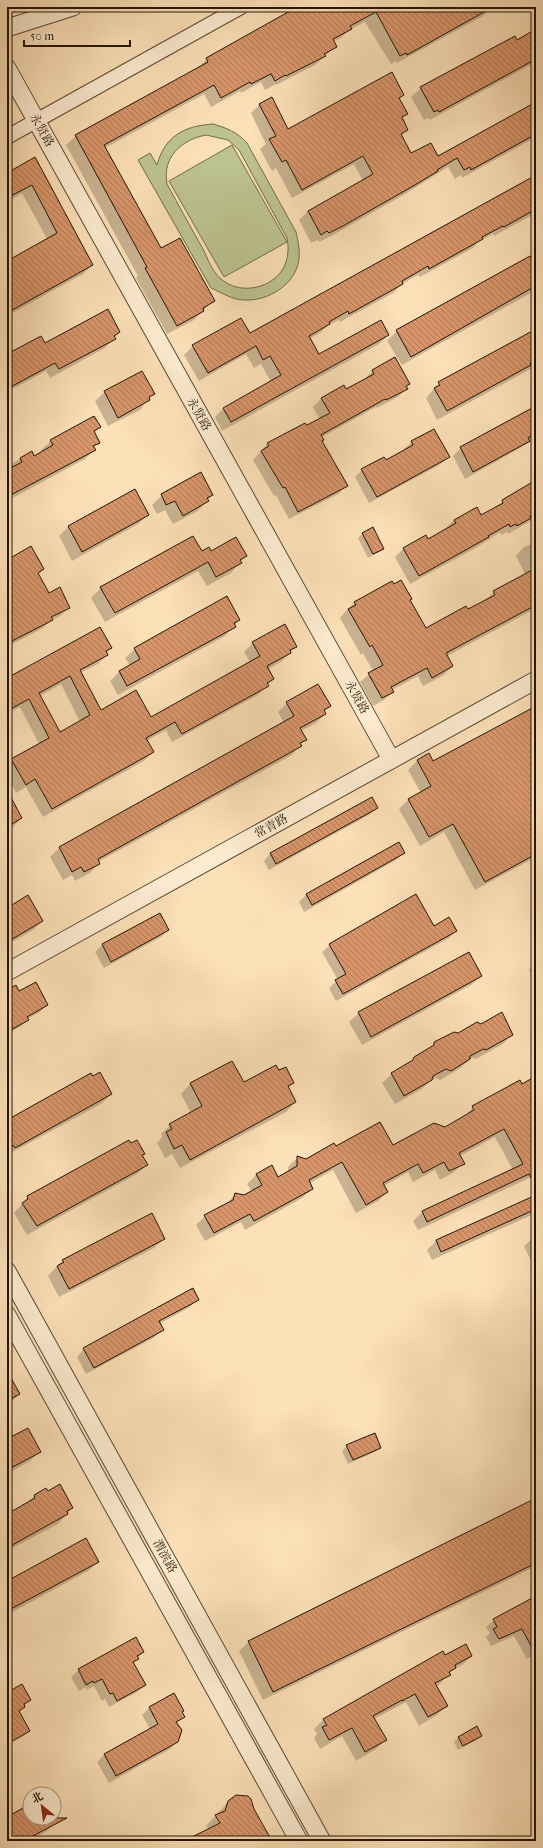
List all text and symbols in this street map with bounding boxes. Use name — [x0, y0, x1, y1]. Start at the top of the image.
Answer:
scale bar — [24, 22, 130, 48]
text: 50 m — [30, 29, 54, 43]
street label: 永贤路 — [27, 111, 57, 149]
street label: 永贤路 — [184, 395, 214, 433]
street label: 永贤路 — [342, 678, 372, 716]
street label: 常青路 — [252, 811, 290, 841]
street label: 渭滨路 — [150, 1537, 180, 1575]
north arrow — [22, 1786, 62, 1826]
text: 北 — [29, 1789, 45, 1806]

